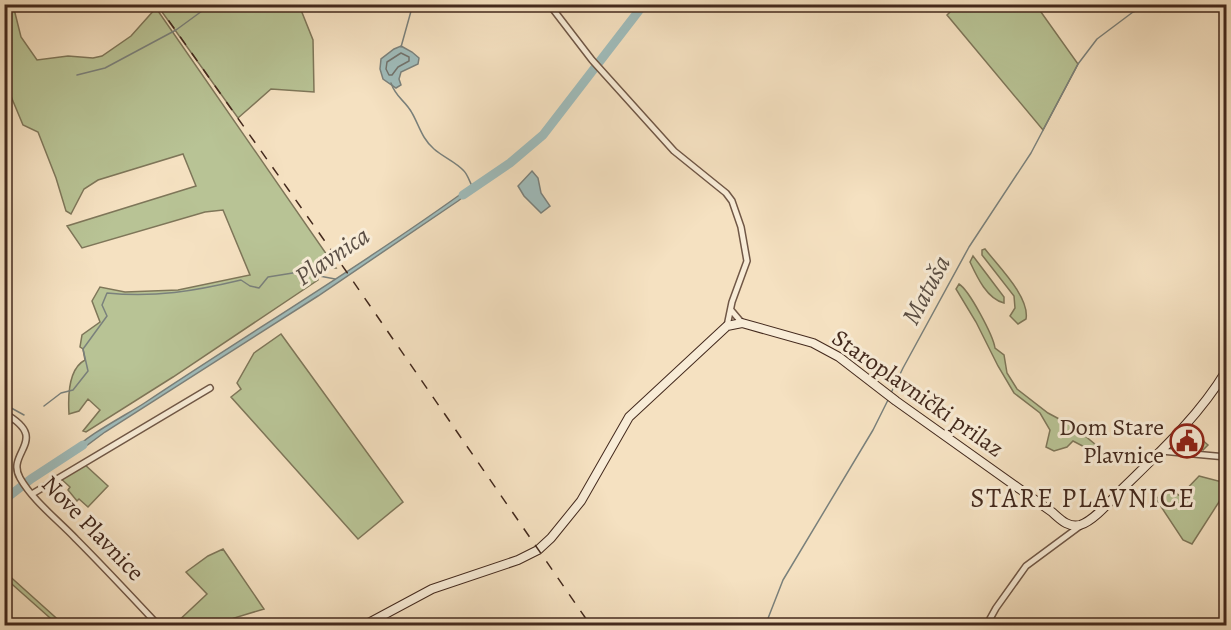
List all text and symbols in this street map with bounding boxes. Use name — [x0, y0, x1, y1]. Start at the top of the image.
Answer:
water label: Plavnica — [288, 218, 376, 294]
water label: Matuša — [893, 249, 959, 331]
street label: Staroplavnički prilaz — [826, 322, 1010, 464]
place label: Dom Stare Plavnice — [1059, 411, 1164, 471]
public building icon: Dom Stare Plavnice — [1169, 423, 1205, 459]
street label: Nove Plavnice — [35, 468, 151, 588]
district label: STARE PLAVNICE — [970, 480, 1196, 516]

